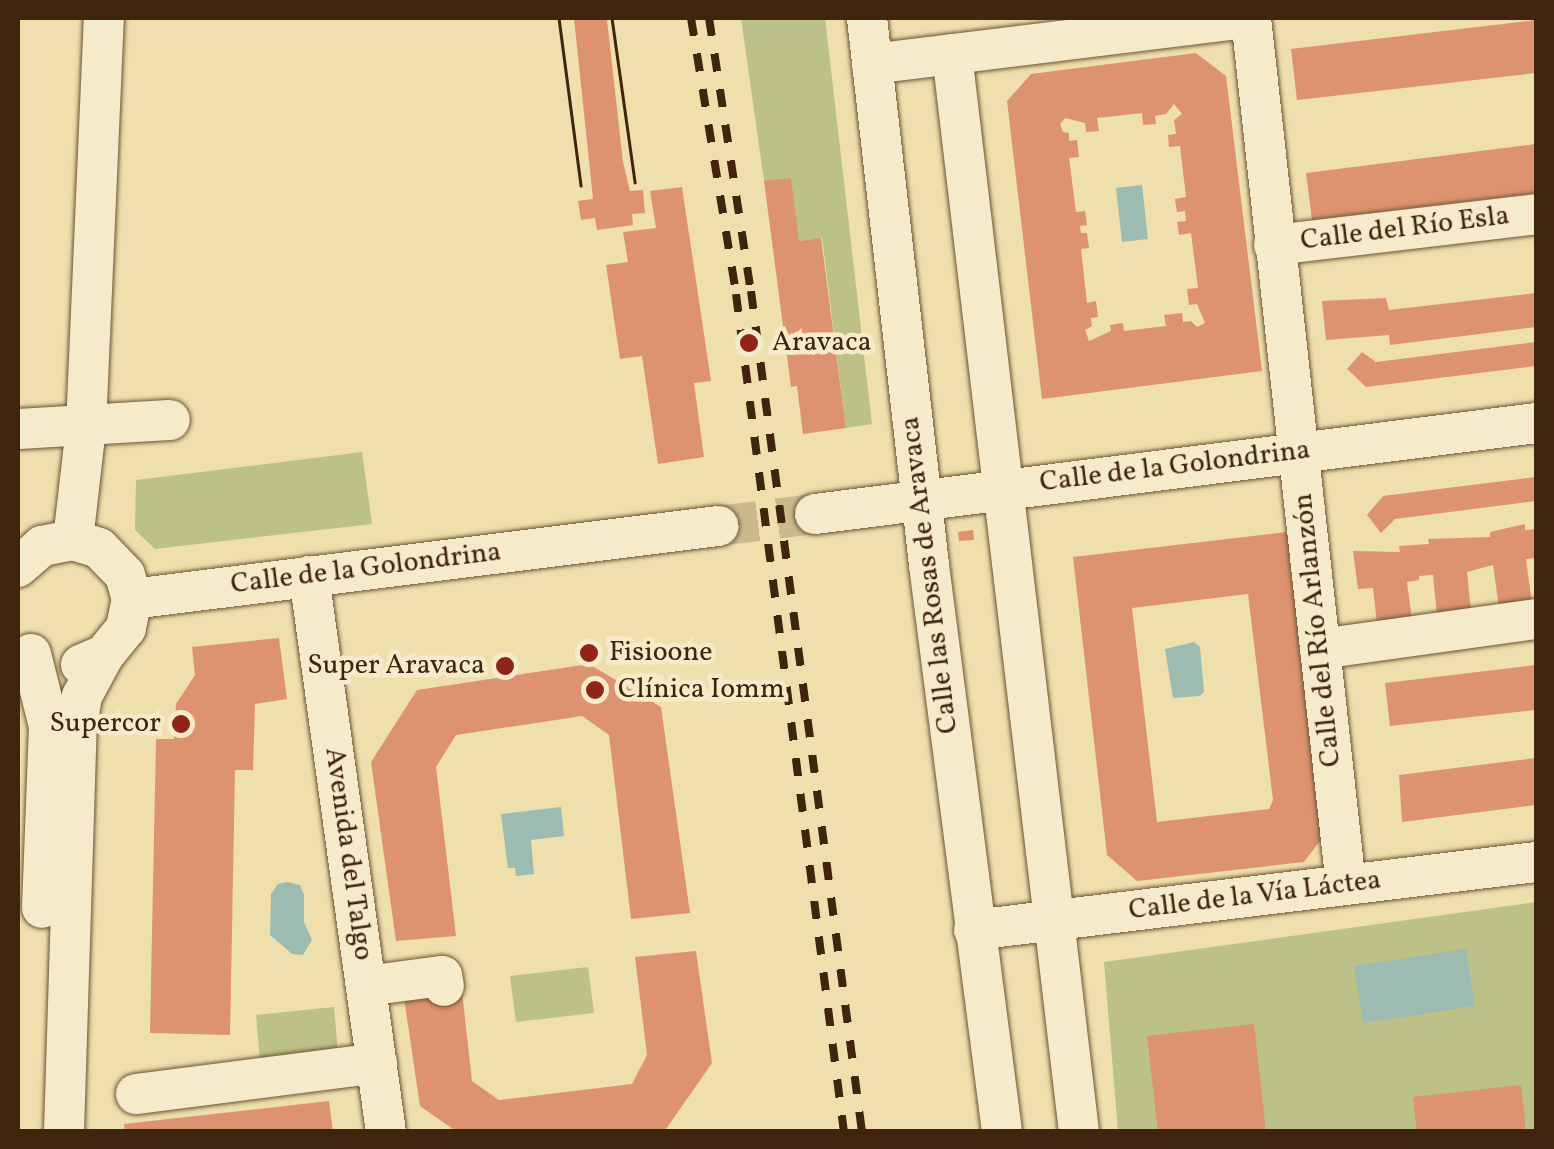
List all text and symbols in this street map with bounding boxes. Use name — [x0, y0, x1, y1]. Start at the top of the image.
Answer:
street label: Calle del Río Esla — [1299, 200, 1511, 258]
place label: Aravaca — [772, 326, 872, 360]
marker: Aravaca — [736, 330, 762, 356]
street label: Calle las Rosas de Aravaca — [894, 415, 966, 735]
street label: Calle de la Golondrina — [1038, 434, 1312, 500]
street label: Calle del Río Arlanzón — [1287, 491, 1349, 769]
street label: Calle de la Golondrina — [229, 536, 503, 602]
place label: Fisioone — [609, 636, 712, 670]
marker: Fisioone — [578, 642, 600, 664]
place label: Super Aravaca — [307, 649, 485, 683]
marker: Super Aravaca — [494, 655, 516, 677]
place label: Clínica Iomm — [618, 673, 785, 707]
marker: Clínica Iomm — [582, 677, 608, 703]
place label: Supercor — [50, 707, 161, 741]
marker: Supercor — [170, 713, 192, 735]
street label: Avenida del Talgo — [316, 745, 380, 963]
street label: Calle de la Vía Láctea — [1126, 864, 1384, 928]

